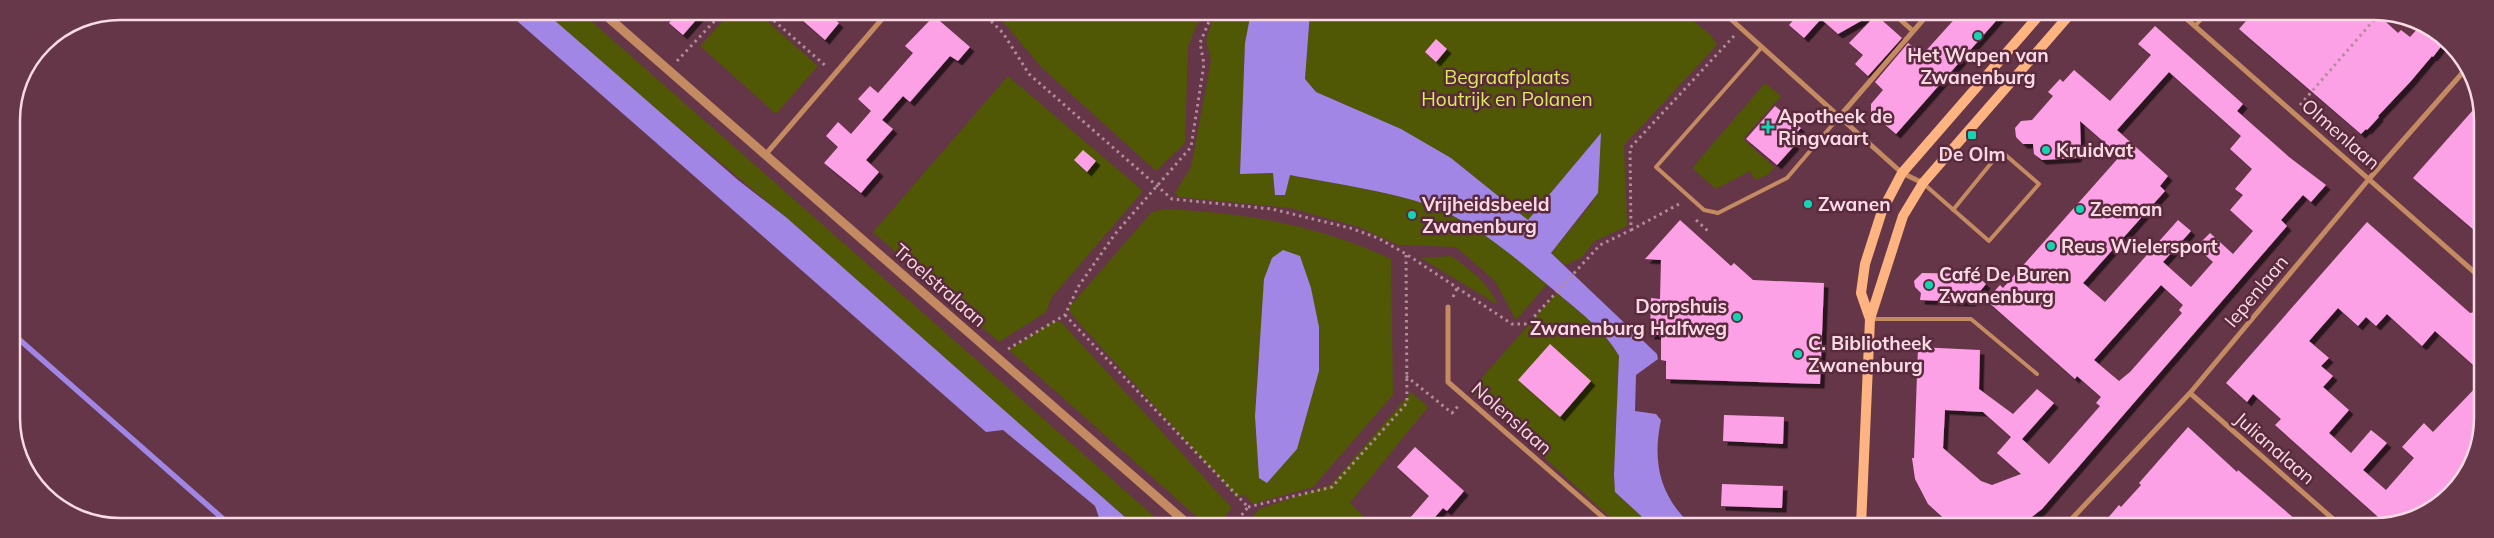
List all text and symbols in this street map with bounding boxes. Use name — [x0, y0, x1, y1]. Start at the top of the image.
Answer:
marker: Het Wapen van Zwanenburg — [1972, 30, 1984, 42]
place label: Het Wapen van Zwanenburg — [1907, 43, 2049, 89]
park label: Begraafplaats Houtrijk en Polanen — [1421, 65, 1593, 111]
street label: Olmenlaan — [2297, 94, 2385, 174]
place label: Apotheek de Ringvaart — [1778, 104, 1893, 150]
marker: Apotheek de Ringvaart — [1762, 121, 1774, 133]
marker: De Olm — [1966, 129, 1978, 141]
place label: Kruidvat — [2056, 138, 2133, 162]
place label: De Olm — [1938, 142, 2006, 166]
marker: Kruidvat — [2040, 144, 2052, 156]
place label: Vrijheidsbeeld Zwanenburg — [1421, 192, 1549, 238]
place label: Zwanen — [1818, 192, 1891, 216]
place label: Zeeman — [2090, 197, 2162, 221]
marker: Zwanen — [1802, 198, 1814, 210]
marker: Zeeman — [2074, 203, 2086, 215]
marker: Vrijheidsbeeld Zwanenburg — [1406, 209, 1418, 221]
place label: Reus Wielersport — [2061, 234, 2218, 258]
street label: Troelstralaan — [889, 238, 991, 332]
marker: Reus Wielersport — [2045, 240, 2057, 252]
street label: Iepenlaan — [2219, 250, 2293, 332]
place label: Café De Buren Zwanenburg — [1939, 262, 2070, 308]
marker: Café De Buren Zwanenburg — [1923, 279, 1935, 291]
place label: Dorpshuis Zwanenburg Halfweg — [1530, 294, 1727, 340]
marker: Dorpshuis Zwanenburg Halfweg — [1731, 311, 1743, 323]
place label: C. Bibliotheek Zwanenburg — [1808, 331, 1933, 377]
marker: C. Bibliotheek Zwanenburg — [1792, 348, 1804, 360]
street label: Nolenslaan — [1467, 376, 1557, 460]
street label: Julianalaan — [2230, 407, 2320, 489]

